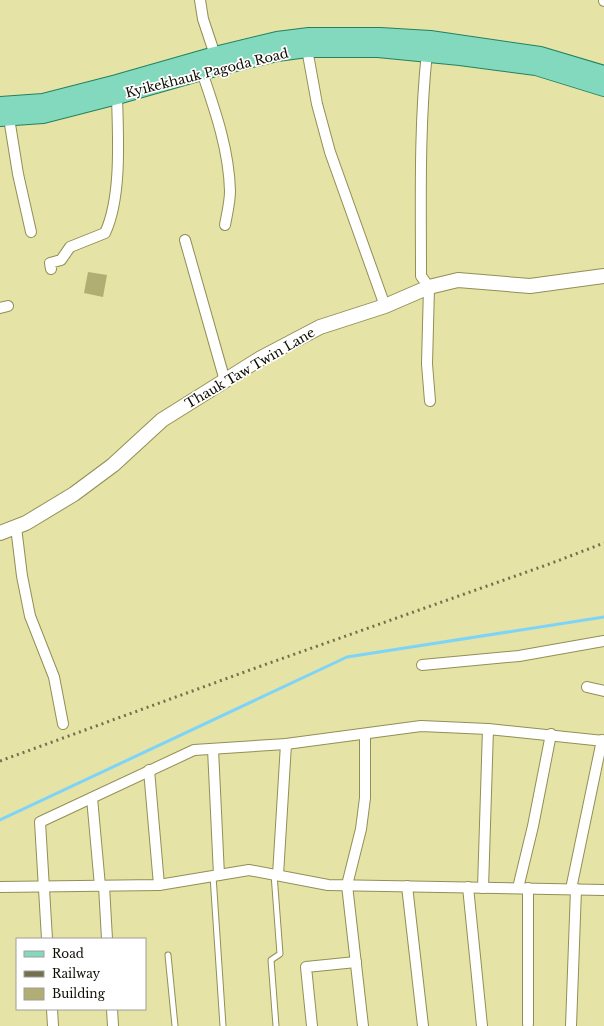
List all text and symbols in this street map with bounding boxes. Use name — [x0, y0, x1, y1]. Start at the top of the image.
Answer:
street label: Kyikekhauk Pagoda Road — [124, 44, 291, 102]
street label: Thauk Taw Twin Lane — [182, 324, 318, 412]
legend — [16, 938, 146, 1010]
text: Road — [52, 946, 84, 961]
text: Railway — [52, 966, 101, 981]
text: Building — [52, 986, 106, 1001]

